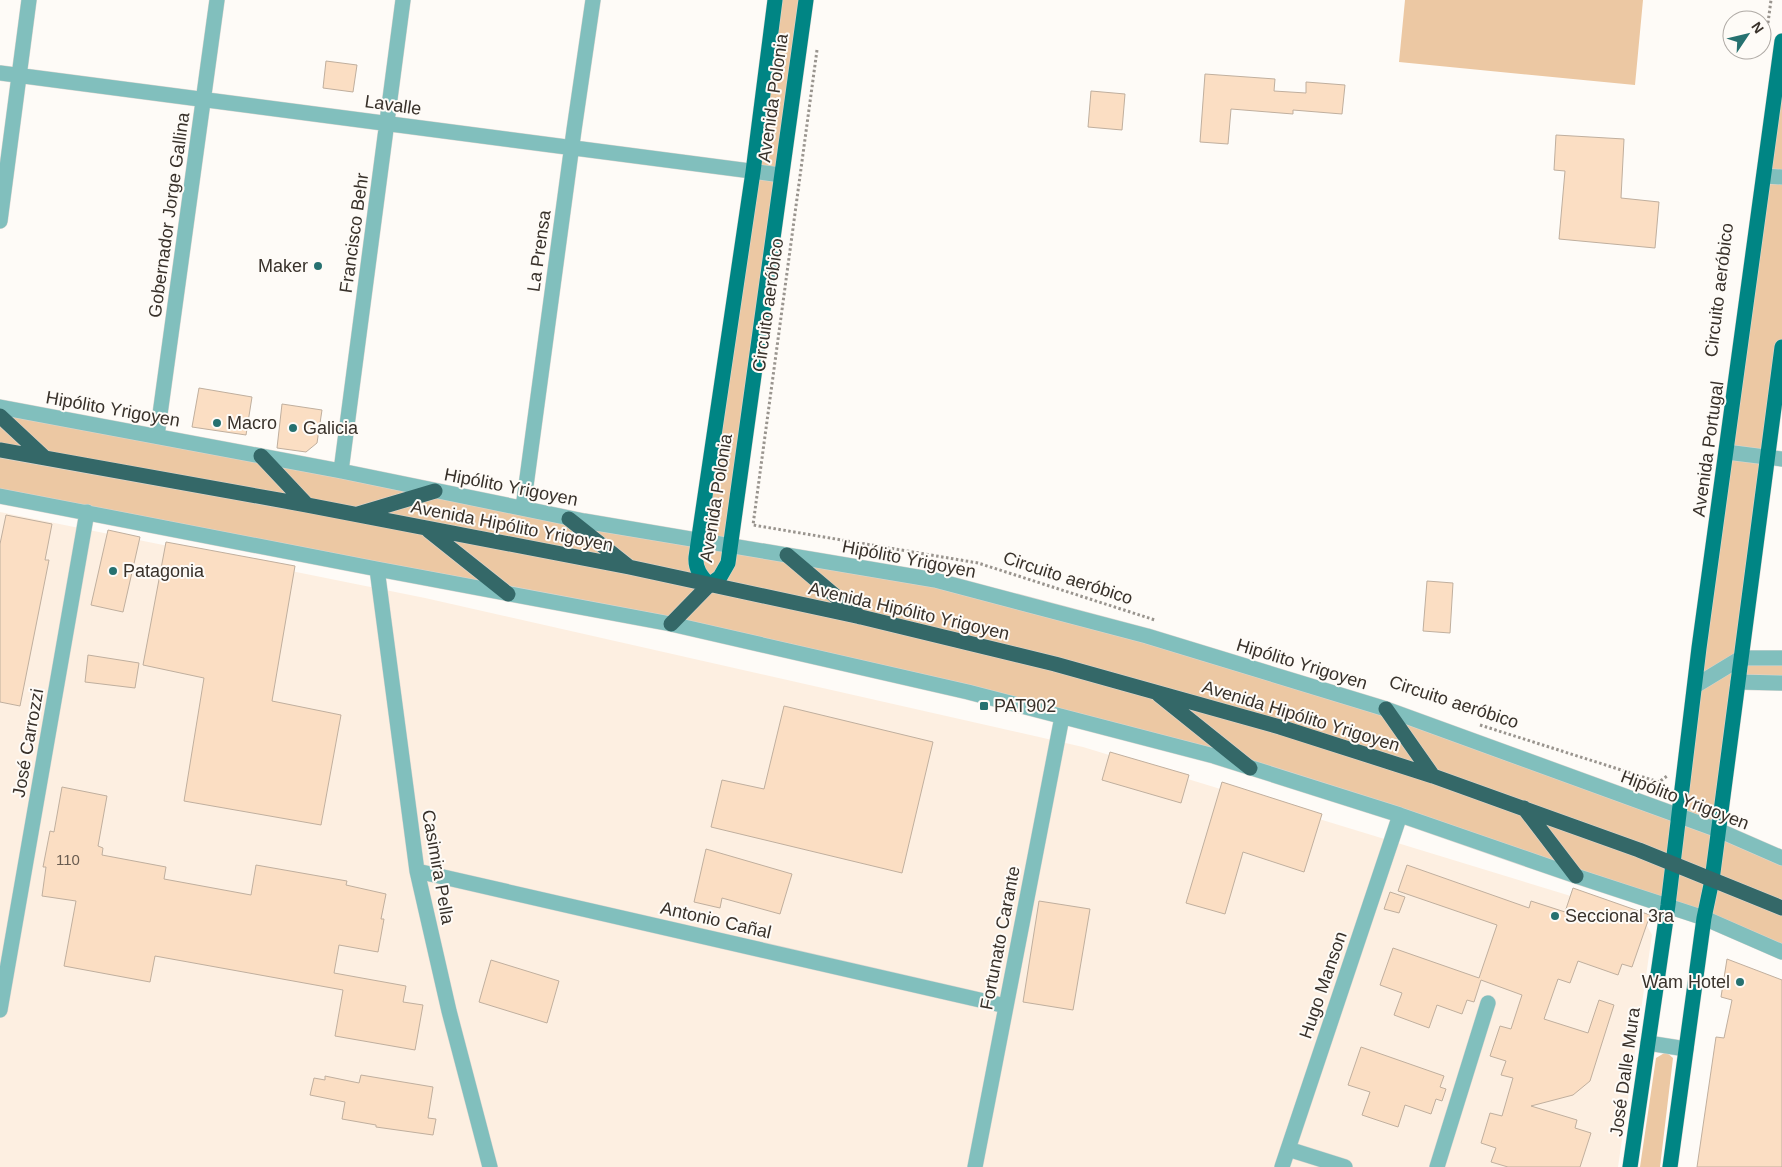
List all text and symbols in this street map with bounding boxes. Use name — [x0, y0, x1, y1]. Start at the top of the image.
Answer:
north arrow — [1722, 10, 1772, 60]
text: N — [1748, 19, 1767, 36]
street label: Avenida Polonia — [754, 31, 792, 164]
street label: Lavalle — [363, 91, 423, 119]
street label: Gobernador Jorge Gallina — [145, 110, 193, 319]
street label: Francisco Behr — [336, 172, 372, 294]
street label: La Prensa — [523, 208, 555, 293]
street label: Circuito aeróbico — [1701, 222, 1737, 358]
street label: Circuito aeróbico — [749, 237, 787, 373]
place label: Maker — [258, 256, 308, 276]
marker: Maker — [312, 260, 324, 272]
street label: Avenida Portugal — [1689, 380, 1727, 518]
street label: Hipólito Yrigoyen — [44, 387, 182, 431]
place label: Macro — [227, 413, 277, 433]
marker: Macro — [211, 417, 223, 429]
place label: Galicia — [303, 418, 359, 438]
marker: Galicia — [287, 422, 299, 434]
street label: Avenida Polonia — [696, 431, 736, 564]
street label: Hipólito Yrigoyen — [442, 464, 580, 510]
street label: Avenida Hipólito Yrigoyen — [409, 497, 615, 555]
street label: Hipólito Yrigoyen — [840, 536, 978, 582]
street label: Circuito aeróbico — [1001, 548, 1135, 608]
place label: Patagonia — [123, 561, 205, 581]
marker: Patagonia — [107, 565, 119, 577]
street label: Avenida Hipólito Yrigoyen — [807, 578, 1011, 644]
street label: Hipólito Yrigoyen — [1234, 635, 1370, 693]
street label: Circuito aeróbico — [1387, 672, 1521, 732]
street label: Avenida Hipólito Yrigoyen — [1200, 676, 1402, 756]
street label: José Carrozzi — [9, 687, 47, 799]
place label: PAT902 — [994, 696, 1056, 716]
marker: PAT902 — [978, 700, 990, 712]
street label: Hipólito Yrigoyen — [1618, 766, 1752, 834]
street label: Casimira Pella — [418, 808, 458, 927]
house number: 110 — [56, 851, 80, 868]
street label: Fortunato Carante — [976, 864, 1024, 1012]
street label: Antonio Cañal — [659, 898, 773, 942]
place label: Seccional 3ra — [1565, 906, 1675, 926]
marker: Seccional 3ra — [1549, 910, 1561, 922]
street label: Hugo Manson — [1295, 929, 1351, 1041]
place label: Wam Hotel — [1642, 972, 1730, 992]
marker: Wam Hotel — [1734, 976, 1746, 988]
street label: José Dalle Mura — [1606, 1005, 1644, 1138]

